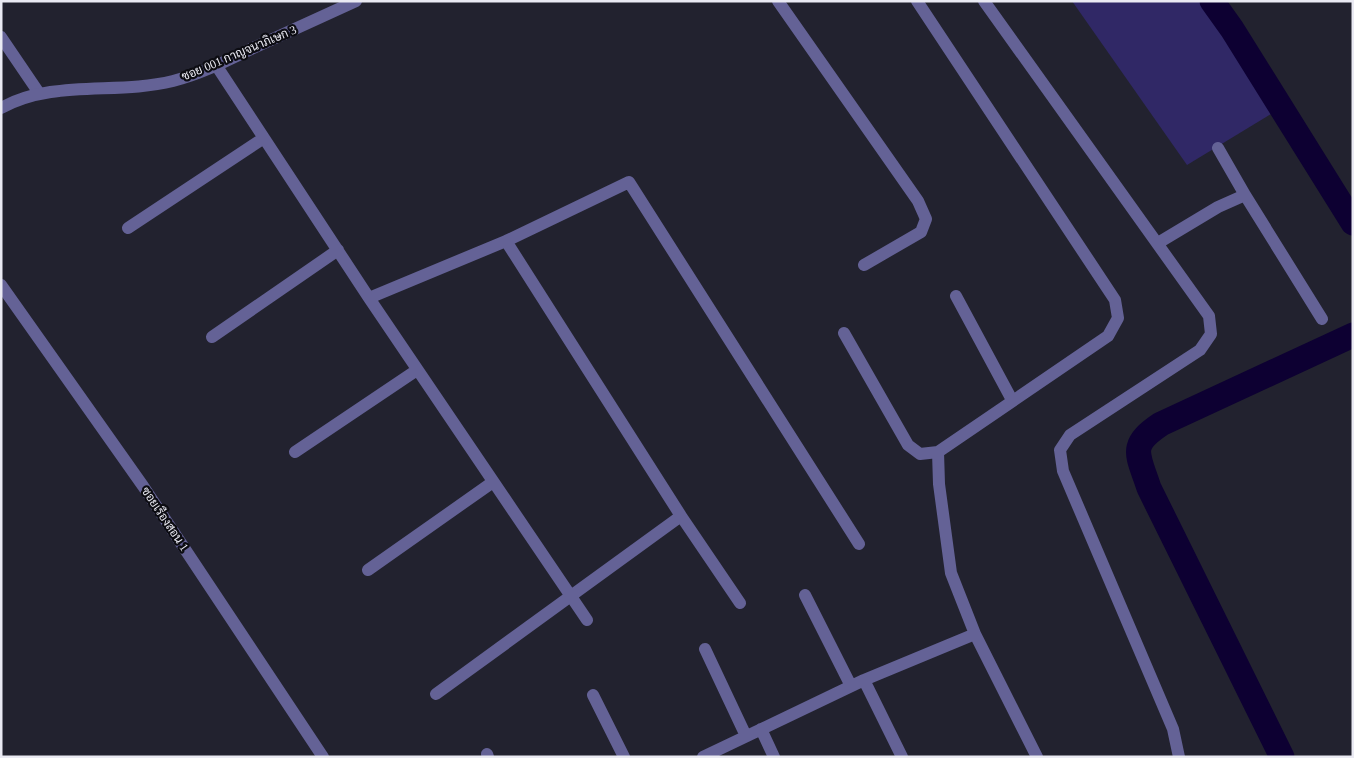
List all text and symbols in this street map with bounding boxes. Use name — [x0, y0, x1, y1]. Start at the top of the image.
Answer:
street label: ซอย 001 กาญจนาภิเษก 3 — [180, 22, 298, 84]
street label: ซอยเรืองสอน 1 — [139, 484, 191, 554]

